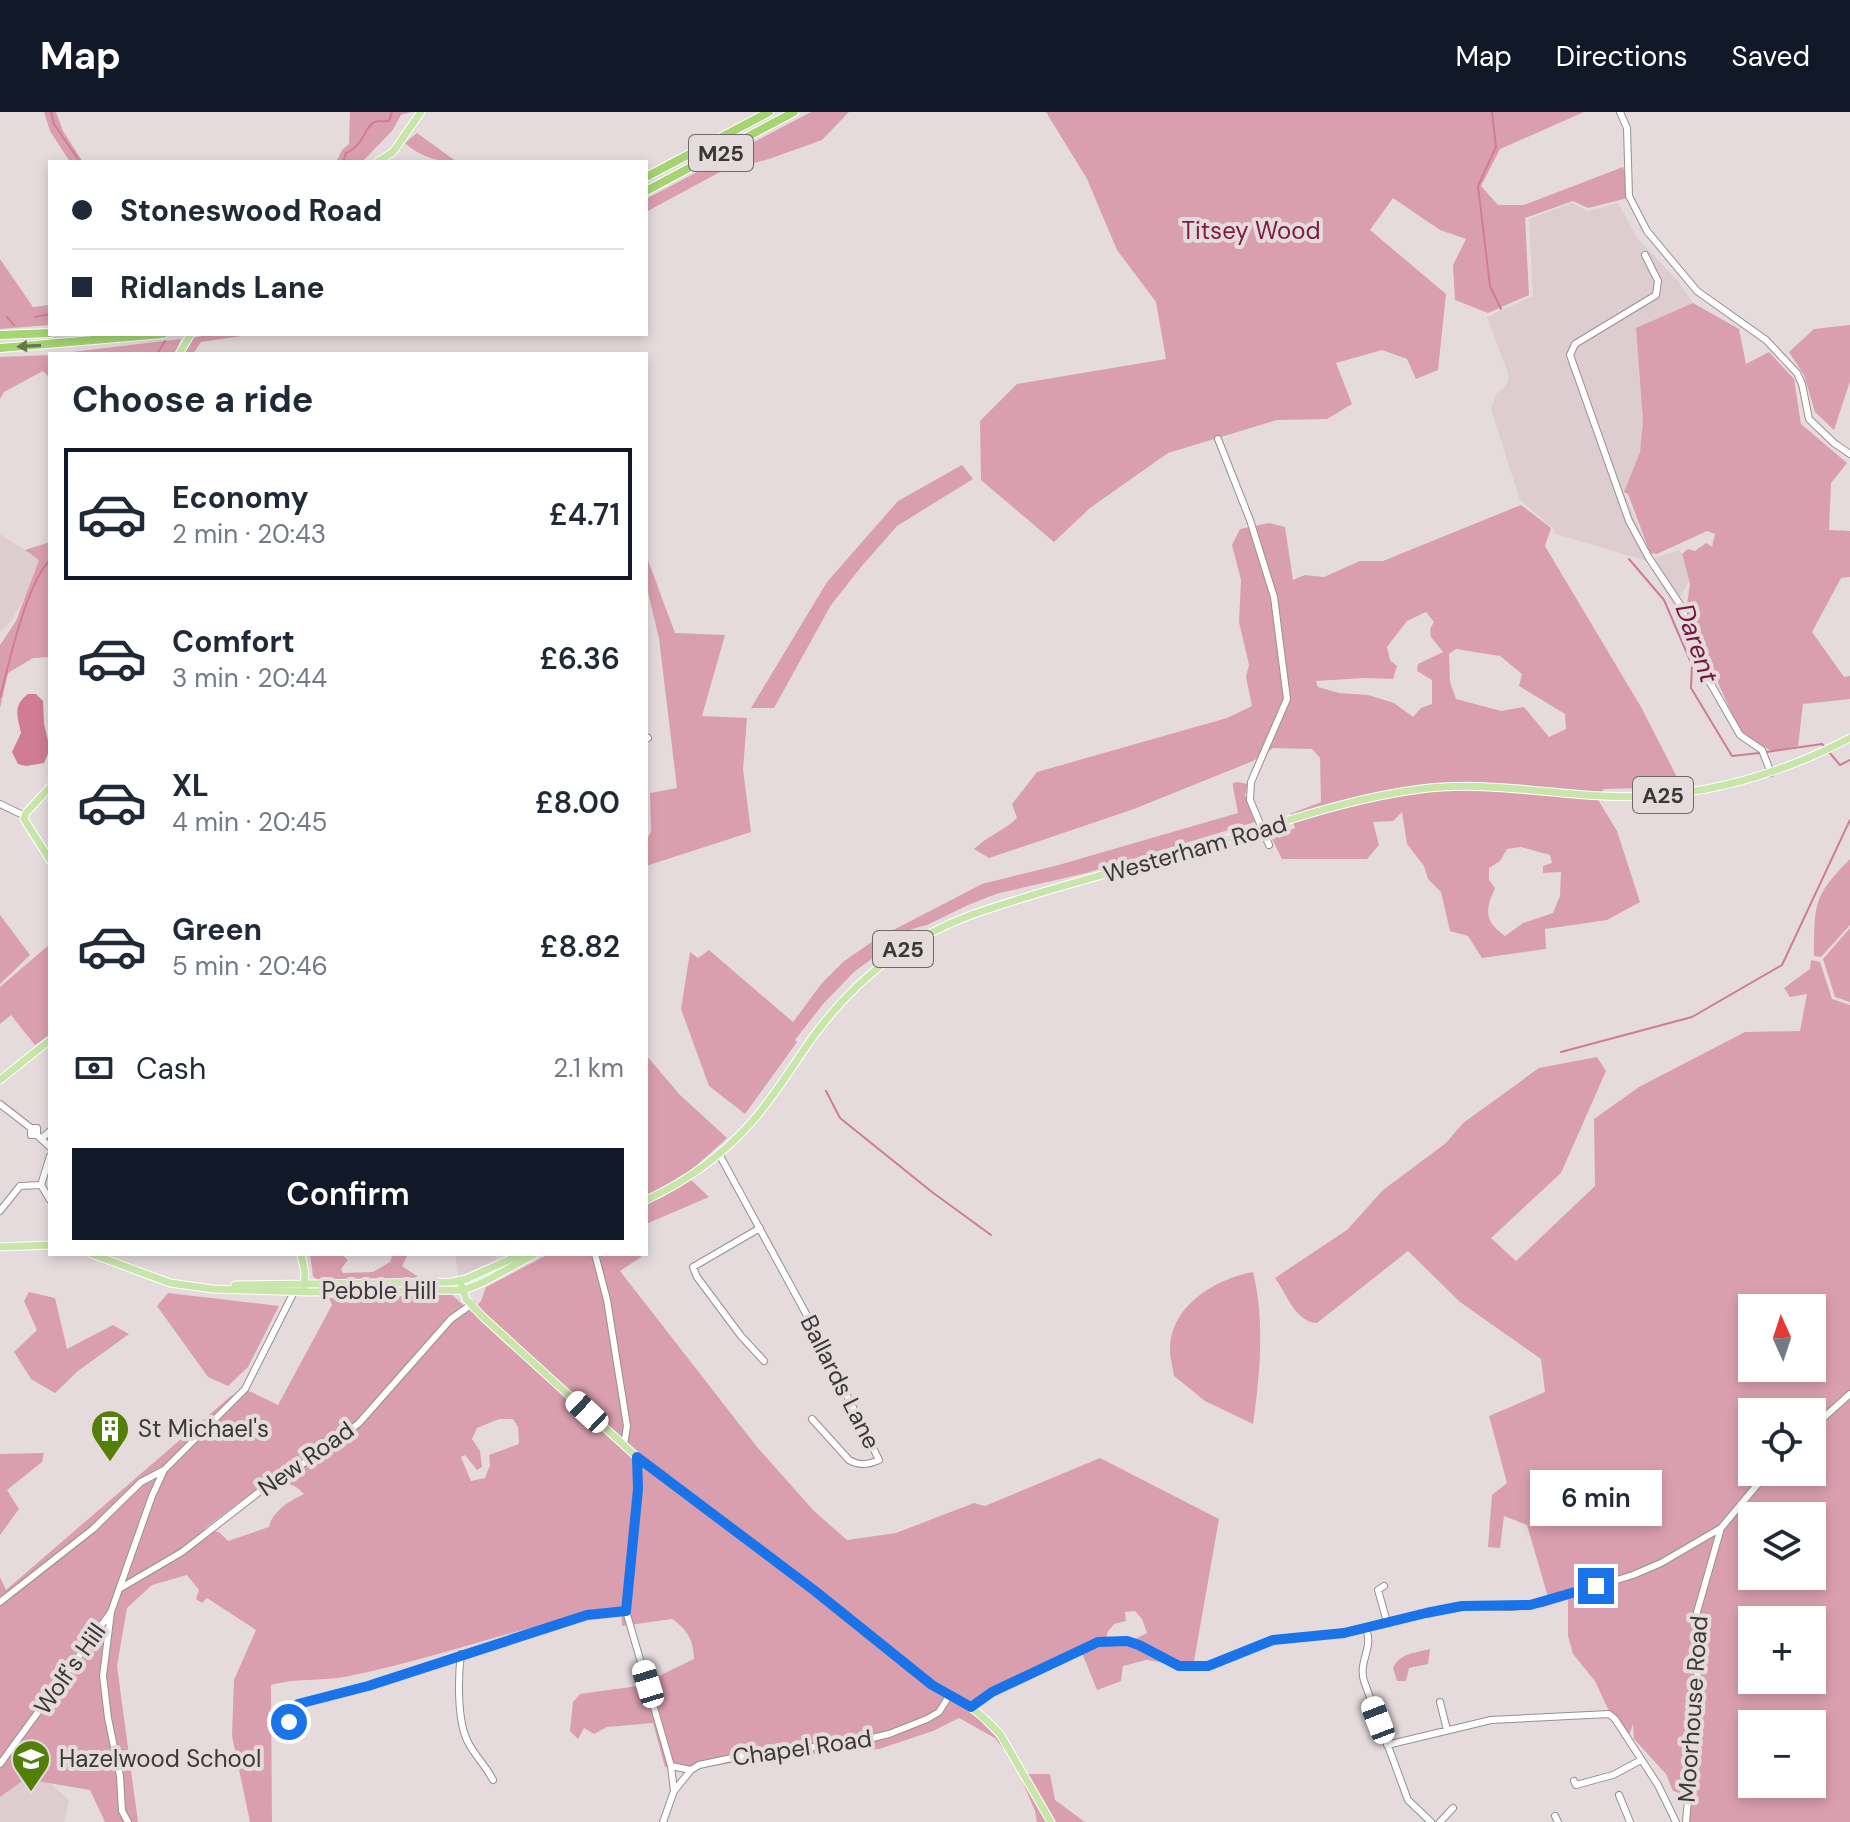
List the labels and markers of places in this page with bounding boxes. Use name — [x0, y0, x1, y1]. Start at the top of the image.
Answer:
building icon: St Michael's — [89, 1408, 131, 1463]
place label: St Michael's — [138, 1413, 269, 1444]
school or university icon: Hazelwood School — [10, 1738, 52, 1793]
place label: Hazelwood School — [59, 1743, 261, 1774]

